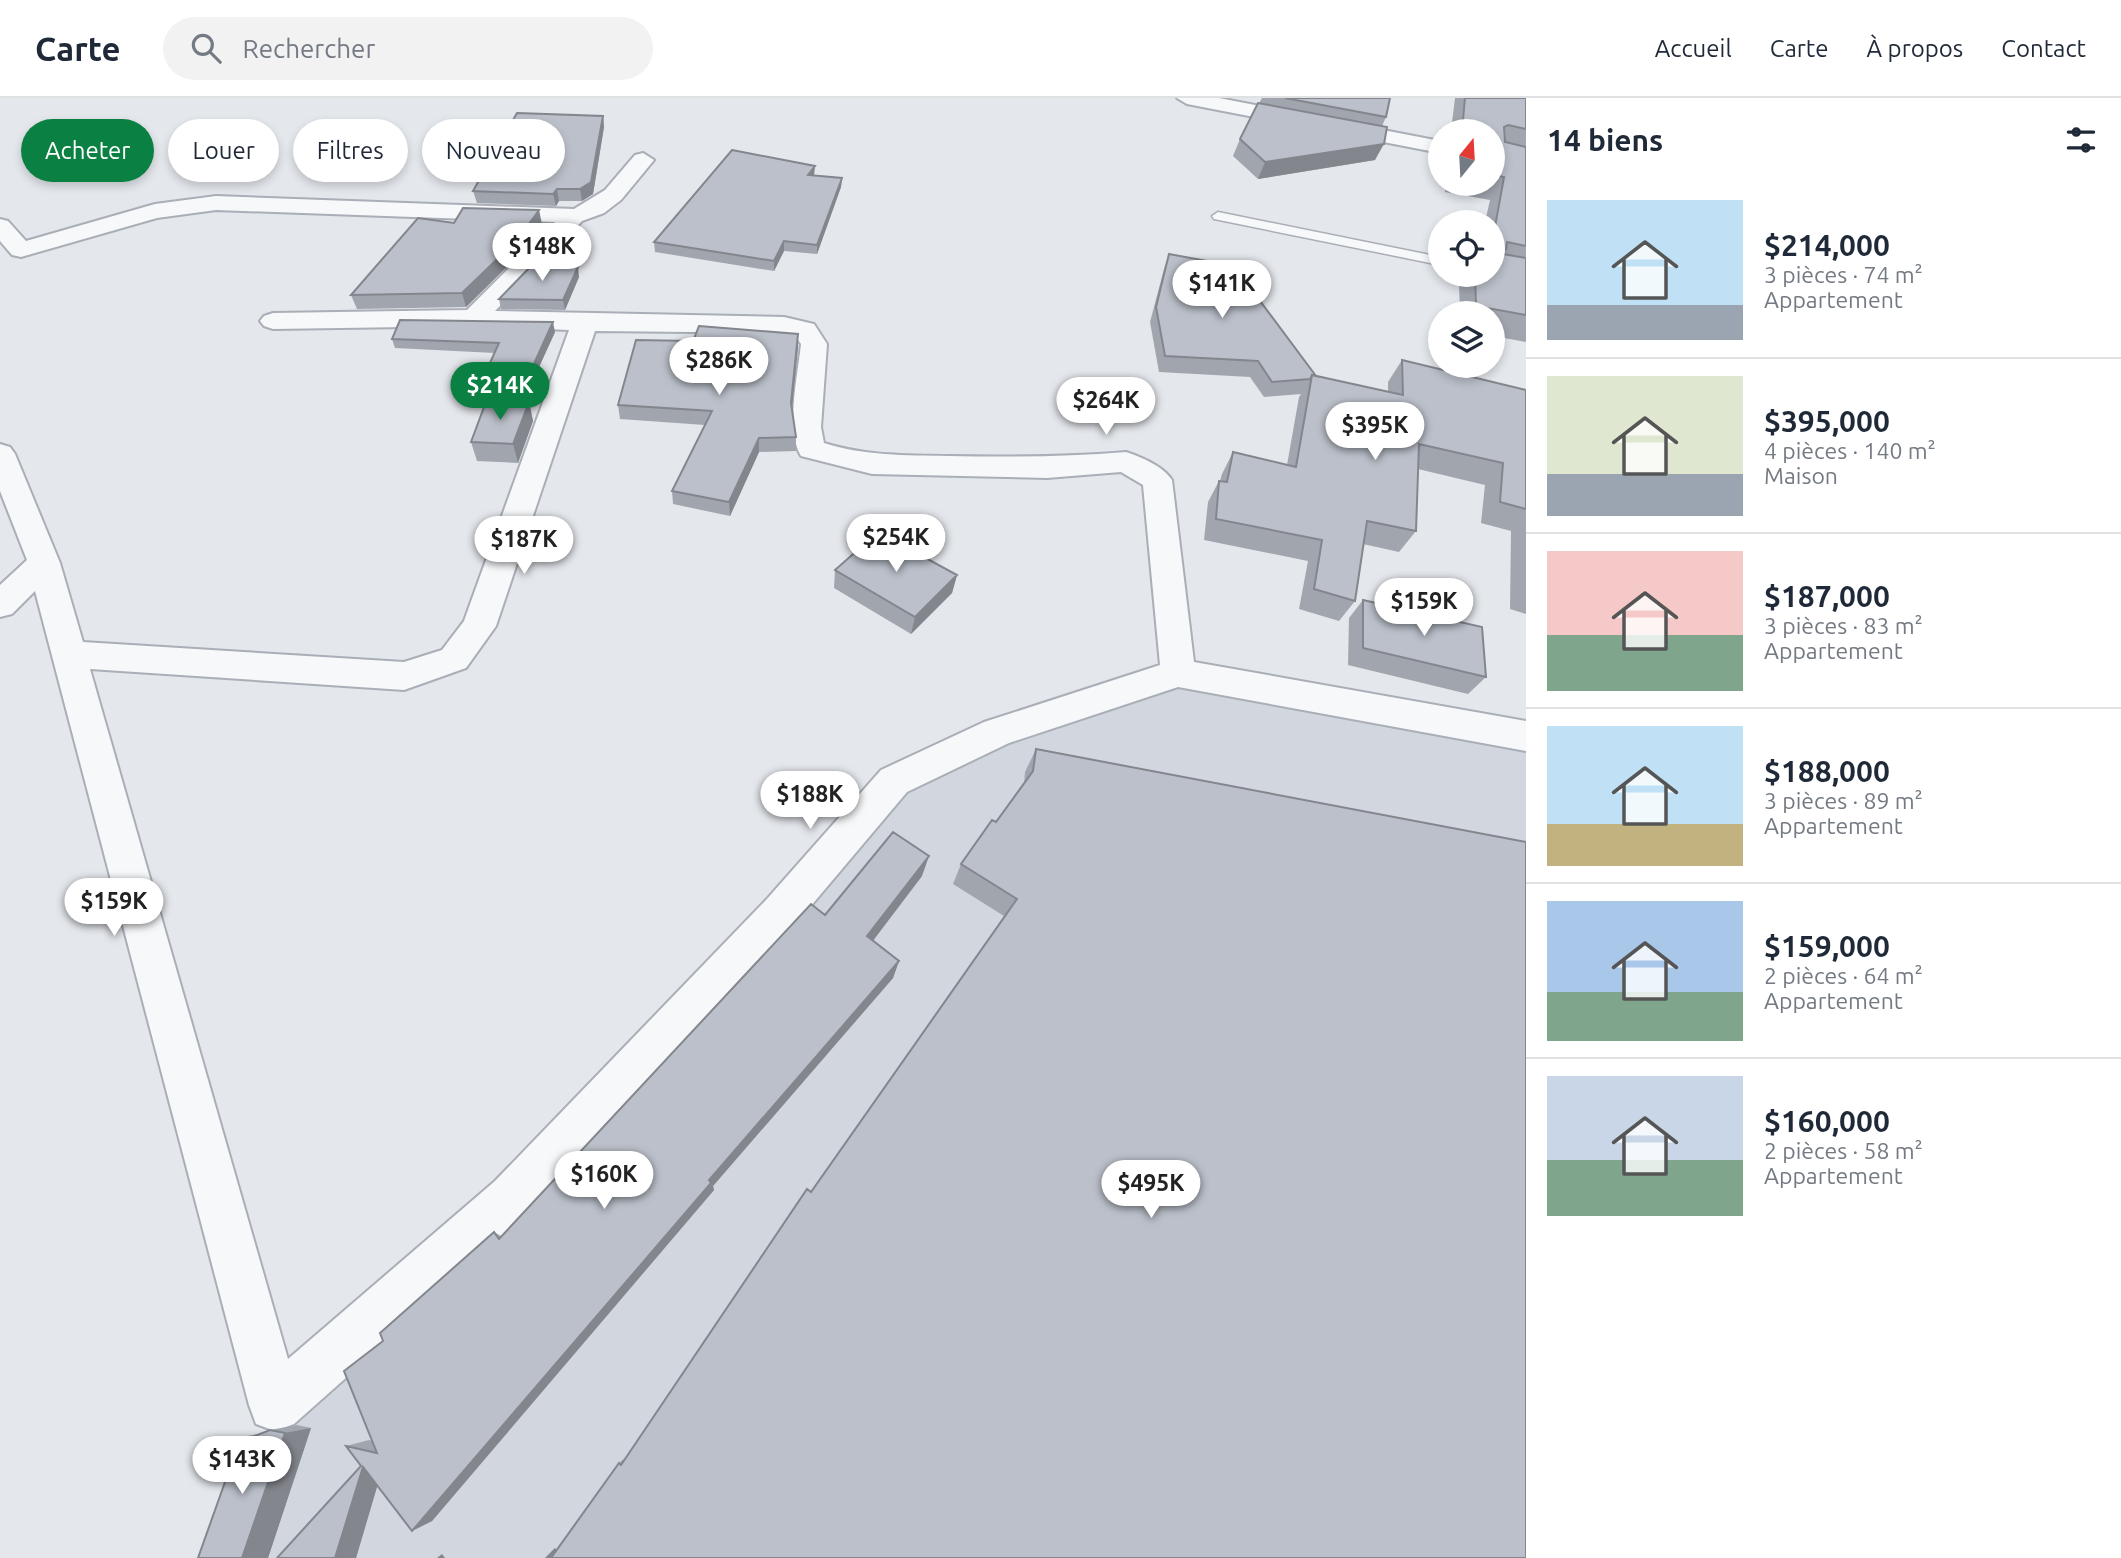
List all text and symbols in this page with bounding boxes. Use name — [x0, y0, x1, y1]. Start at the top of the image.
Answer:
search box — [163, 17, 653, 80]
icon: search — [187, 29, 225, 67]
text: Carte — [35, 30, 121, 67]
text: Rechercher — [243, 34, 375, 63]
text: Accueil — [1655, 35, 1732, 62]
text: Carte — [1770, 35, 1829, 62]
text: À propos — [1867, 35, 1963, 62]
text: Contact — [2001, 35, 2086, 62]
chip: Acheter — [21, 119, 154, 182]
chip: Louer — [168, 119, 279, 182]
chip: Filtres — [293, 119, 408, 182]
chip: Nouveau — [422, 119, 565, 182]
north arrow — [1428, 119, 1505, 196]
map controls — [1428, 119, 1505, 378]
icon: filters — [2062, 121, 2100, 159]
text: 14 biens — [1547, 123, 1663, 157]
button: locate — [1428, 210, 1505, 287]
pin: $148K — [493, 223, 591, 283]
icon: home — [1603, 228, 1687, 312]
text: $214,000 — [1764, 228, 1890, 262]
text: $148K — [508, 233, 576, 258]
pin: $141K — [1173, 260, 1271, 320]
text: 3 pièces · 74 m² — [1764, 262, 1923, 287]
text: $141K — [1188, 270, 1256, 295]
text: Appartement — [1764, 287, 1903, 312]
button: layers — [1428, 301, 1505, 378]
pin: $286K — [670, 338, 768, 397]
text: $286K — [685, 347, 753, 372]
pin: $214K — [451, 362, 549, 422]
text: $214K — [466, 372, 534, 397]
pin: $264K — [1057, 378, 1155, 437]
text: $264K — [1072, 387, 1140, 412]
pin: $395K — [1326, 402, 1424, 462]
icon: home — [1603, 404, 1687, 488]
text: $395,000 — [1764, 404, 1890, 438]
text: $395K — [1341, 412, 1409, 437]
text: 4 pièces · 140 m² — [1764, 438, 1936, 463]
text: Maison — [1764, 463, 1838, 488]
pin: $254K — [847, 514, 945, 574]
pin: $187K — [475, 517, 573, 576]
text: $254K — [862, 524, 930, 549]
text: $187K — [490, 526, 558, 551]
pin: $159K — [1375, 578, 1473, 638]
icon: home — [1603, 579, 1687, 663]
text: $187,000 — [1764, 579, 1890, 613]
text: $159K — [1390, 588, 1458, 613]
text: 3 pièces · 83 m² — [1764, 613, 1923, 638]
text: Appartement — [1764, 638, 1903, 663]
icon: home — [1603, 754, 1687, 838]
text: $188,000 — [1764, 754, 1890, 788]
pin: $188K — [761, 772, 859, 831]
text: $188K — [776, 781, 844, 806]
text: 3 pièces · 89 m² — [1764, 788, 1923, 813]
text: Appartement — [1764, 813, 1903, 838]
pin: $159K — [65, 878, 163, 938]
text: $159K — [80, 888, 148, 913]
icon: home — [1603, 929, 1687, 1013]
text: $159,000 — [1764, 929, 1890, 963]
text: 2 pièces · 64 m² — [1764, 963, 1923, 988]
text: Appartement — [1764, 988, 1903, 1013]
icon: home — [1603, 1104, 1687, 1188]
text: $160,000 — [1764, 1104, 1890, 1138]
text: 2 pièces · 58 m² — [1764, 1138, 1923, 1163]
pin: $160K — [555, 1152, 653, 1211]
pin: $495K — [1102, 1160, 1200, 1220]
text: $160K — [570, 1161, 638, 1186]
text: Appartement — [1764, 1163, 1903, 1188]
text: $495K — [1117, 1170, 1185, 1195]
pin: $143K — [193, 1436, 291, 1496]
text: $143K — [208, 1446, 276, 1471]

